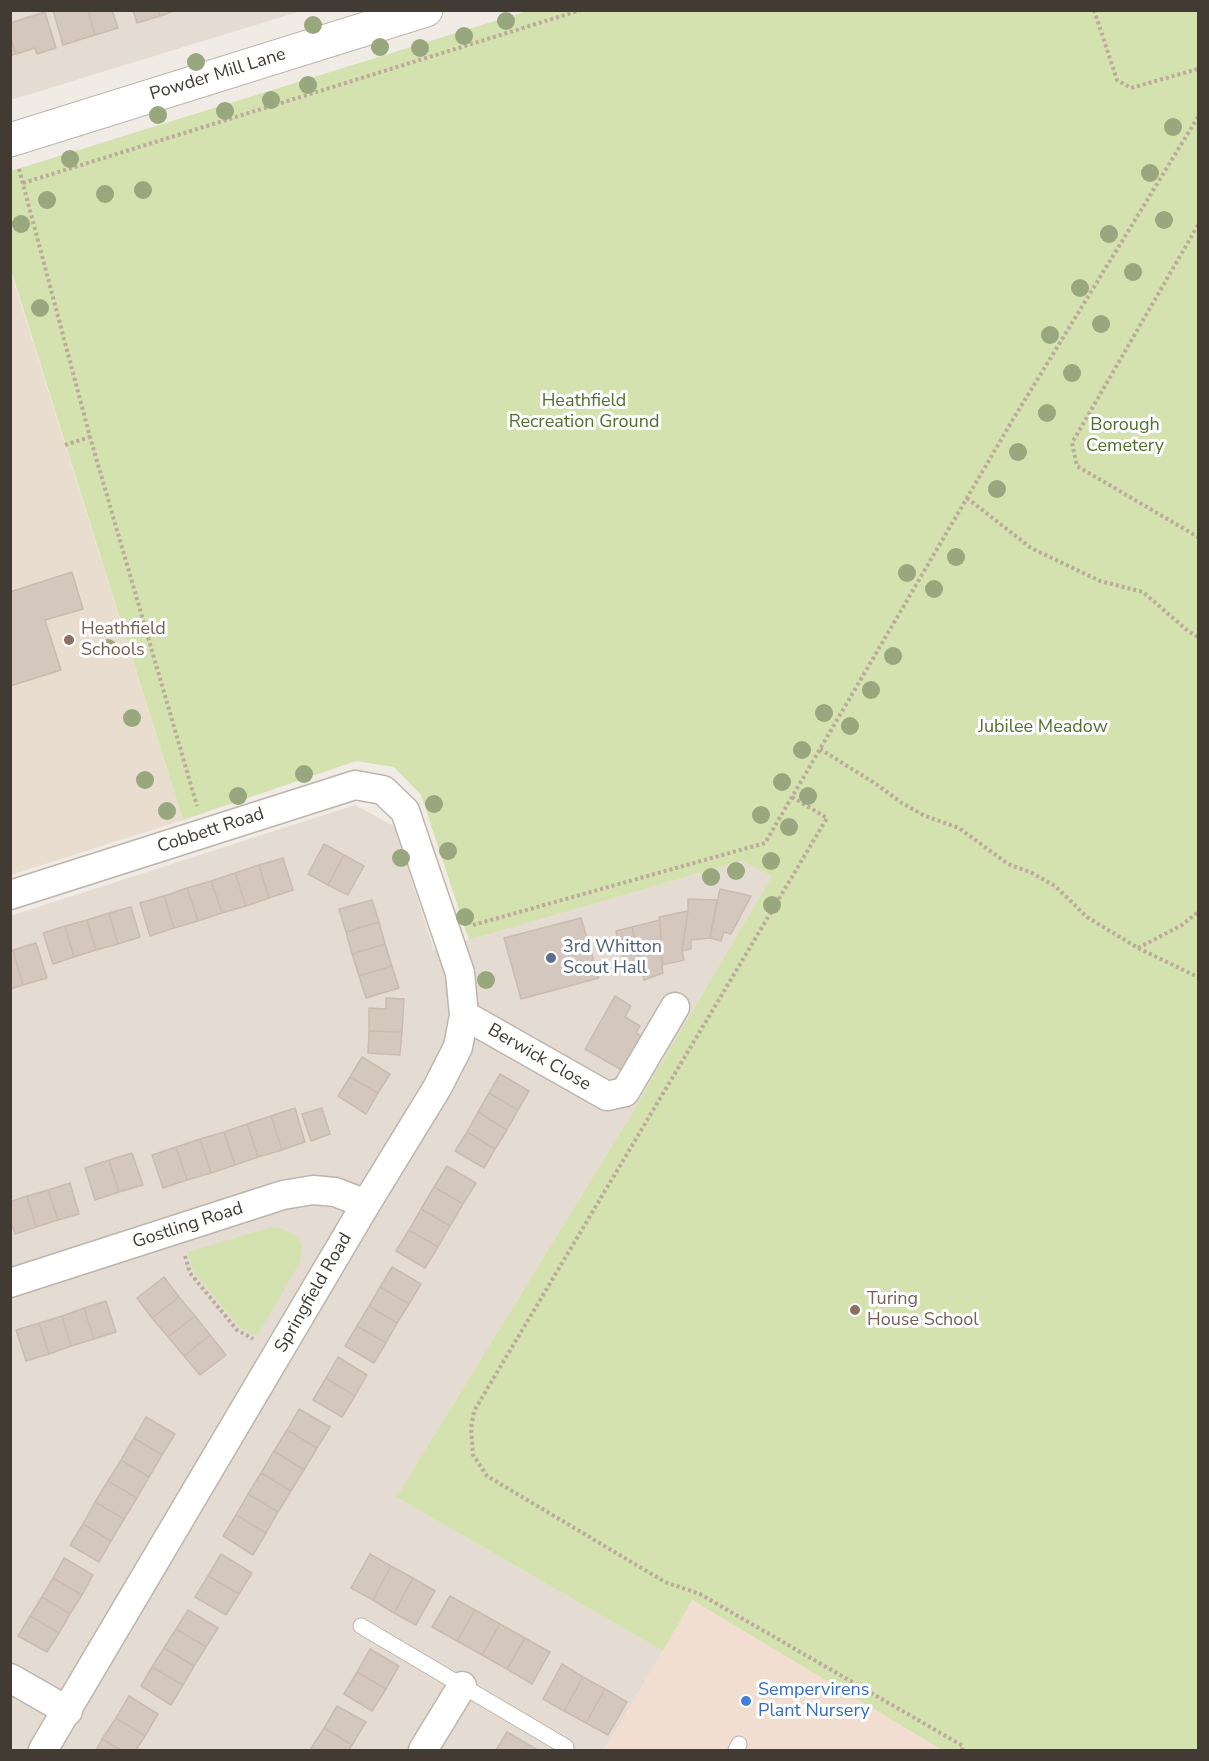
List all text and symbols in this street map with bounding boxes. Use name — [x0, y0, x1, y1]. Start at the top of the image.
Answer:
street label: Powder Mill Lane — [147, 44, 289, 106]
park label: Heathfield Recreation Ground — [509, 391, 659, 434]
park label: Borough Cemetery — [1086, 415, 1164, 458]
place label: Heathfield Schools — [81, 619, 166, 662]
marker: Heathfield Schools — [62, 633, 76, 647]
park label: Jubilee Meadow — [978, 717, 1108, 739]
street label: Cobbett Road — [155, 804, 267, 858]
place label: 3rd Whitton Scout Hall — [563, 937, 662, 980]
marker: 3rd Whitton Scout Hall — [544, 951, 558, 965]
street label: Berwick Close — [484, 1020, 594, 1096]
street label: Gostling Road — [130, 1198, 246, 1254]
street label: Springfield Road — [271, 1229, 357, 1357]
place label: Turing House School — [867, 1289, 979, 1332]
marker: Turing House School — [848, 1303, 862, 1317]
place label: Sempervirens Plant Nursery — [758, 1680, 870, 1722]
marker: Sempervirens Plant Nursery — [739, 1694, 753, 1708]

